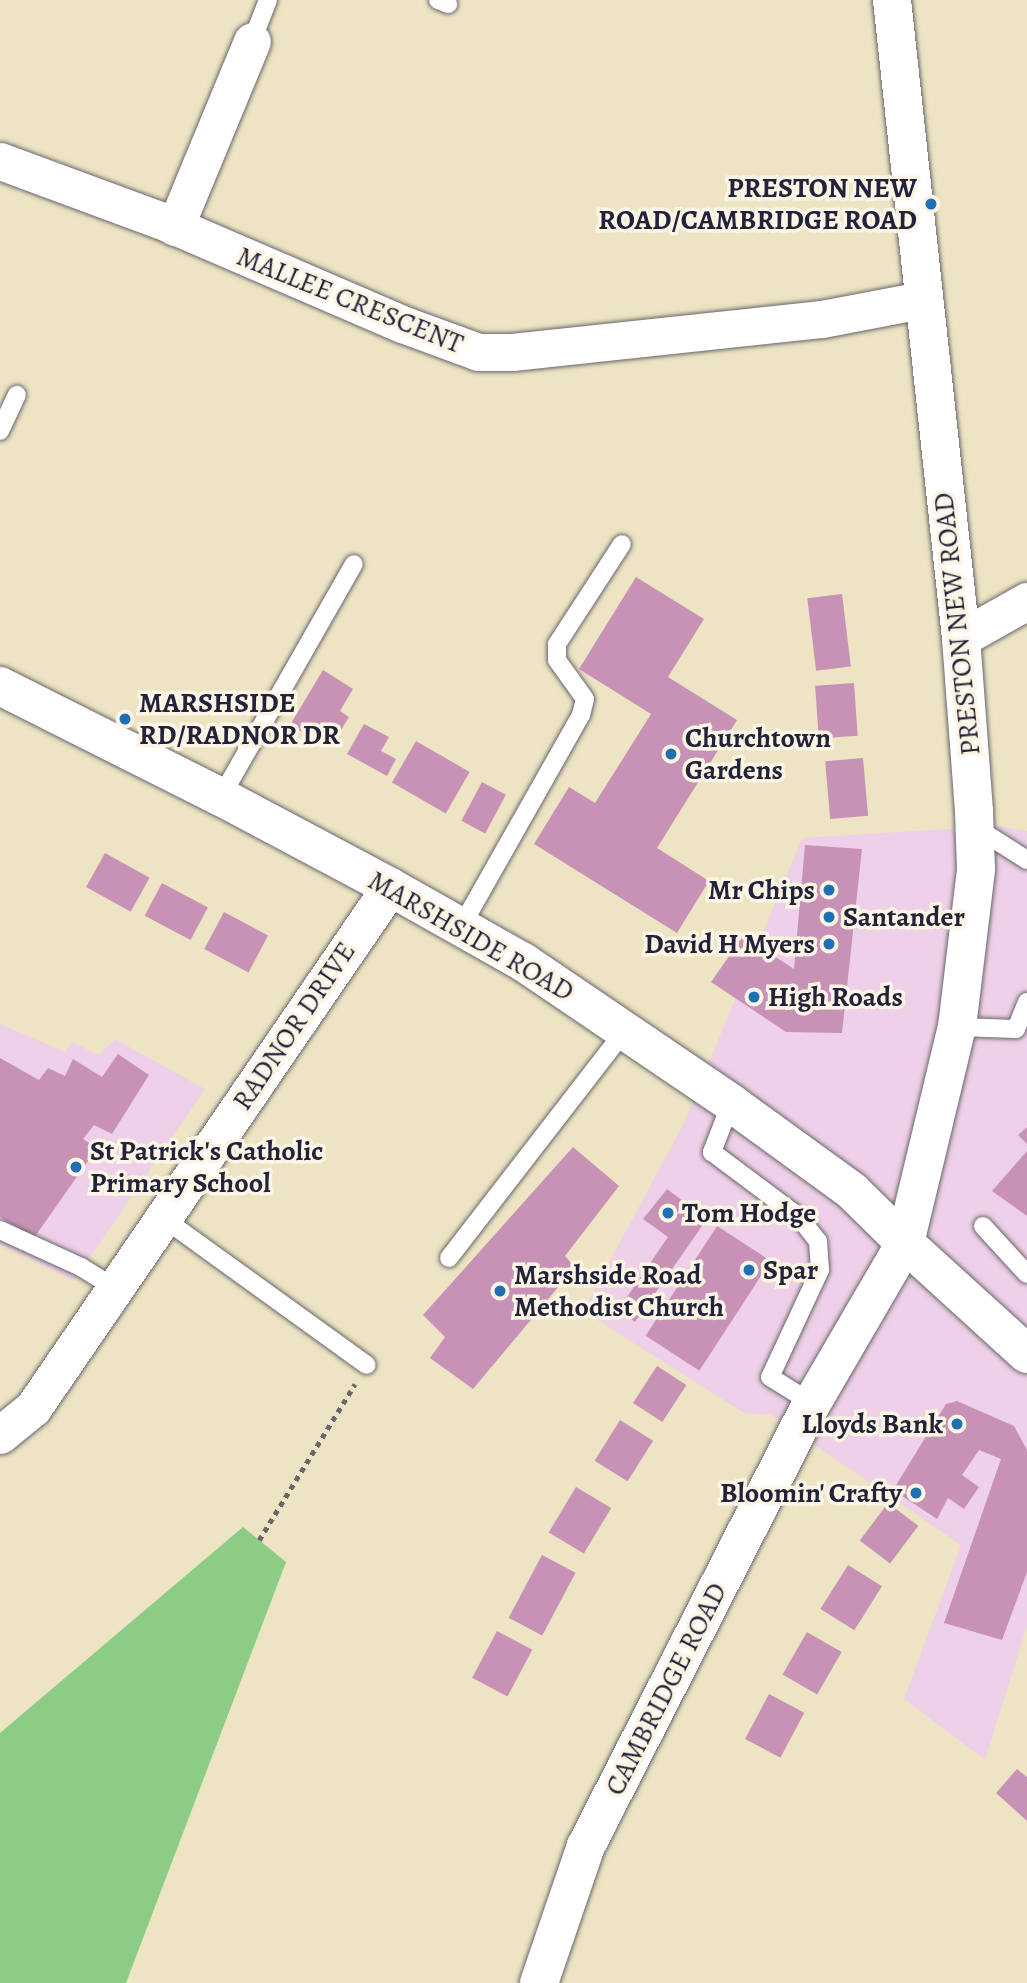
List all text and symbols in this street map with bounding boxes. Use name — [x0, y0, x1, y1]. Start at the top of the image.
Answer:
place label: PRESTON NEW ROAD/CAMBRIDGE ROAD — [598, 171, 917, 237]
marker: PRESTON NEW ROAD/CAMBRIDGE ROAD — [923, 196, 939, 212]
street label: MALLEE CRESCENT — [232, 239, 468, 361]
street label: PRESTON NEW ROAD — [926, 491, 988, 757]
place label: MARSHSIDE RD/RADNOR DR — [139, 686, 340, 752]
marker: MARSHSIDE RD/RADNOR DR — [117, 711, 133, 727]
place label: Churchtown Gardens — [685, 721, 831, 787]
marker: Churchtown Gardens — [663, 746, 679, 762]
street label: MARSHSIDE ROAD — [362, 863, 580, 1009]
place label: Mr Chips — [708, 873, 815, 907]
marker: Mr Chips — [821, 882, 837, 898]
place label: Santander — [843, 900, 965, 934]
marker: Santander — [821, 909, 837, 925]
place label: David H Myers — [644, 927, 815, 961]
street label: RADNOR DRIVE — [225, 935, 363, 1117]
marker: David H Myers — [821, 936, 837, 952]
place label: High Roads — [768, 980, 903, 1014]
marker: High Roads — [746, 989, 762, 1005]
place label: St Patrick's Catholic Primary School — [90, 1134, 323, 1200]
marker: St Patrick's Catholic Primary School — [68, 1159, 84, 1175]
place label: Tom Hodge — [682, 1196, 816, 1230]
marker: Tom Hodge — [660, 1205, 676, 1221]
place label: Spar — [763, 1253, 818, 1287]
place label: Marshside Road Methodist Church — [514, 1258, 724, 1324]
marker: Spar — [741, 1262, 757, 1278]
marker: Marshside Road Methodist Church — [492, 1283, 508, 1299]
place label: Lloyds Bank — [801, 1407, 943, 1441]
marker: Lloyds Bank — [949, 1416, 965, 1432]
place label: Bloomin' Crafty — [719, 1476, 902, 1510]
marker: Bloomin' Crafty — [908, 1485, 924, 1501]
street label: CAMBRIDGE ROAD — [598, 1577, 734, 1801]

